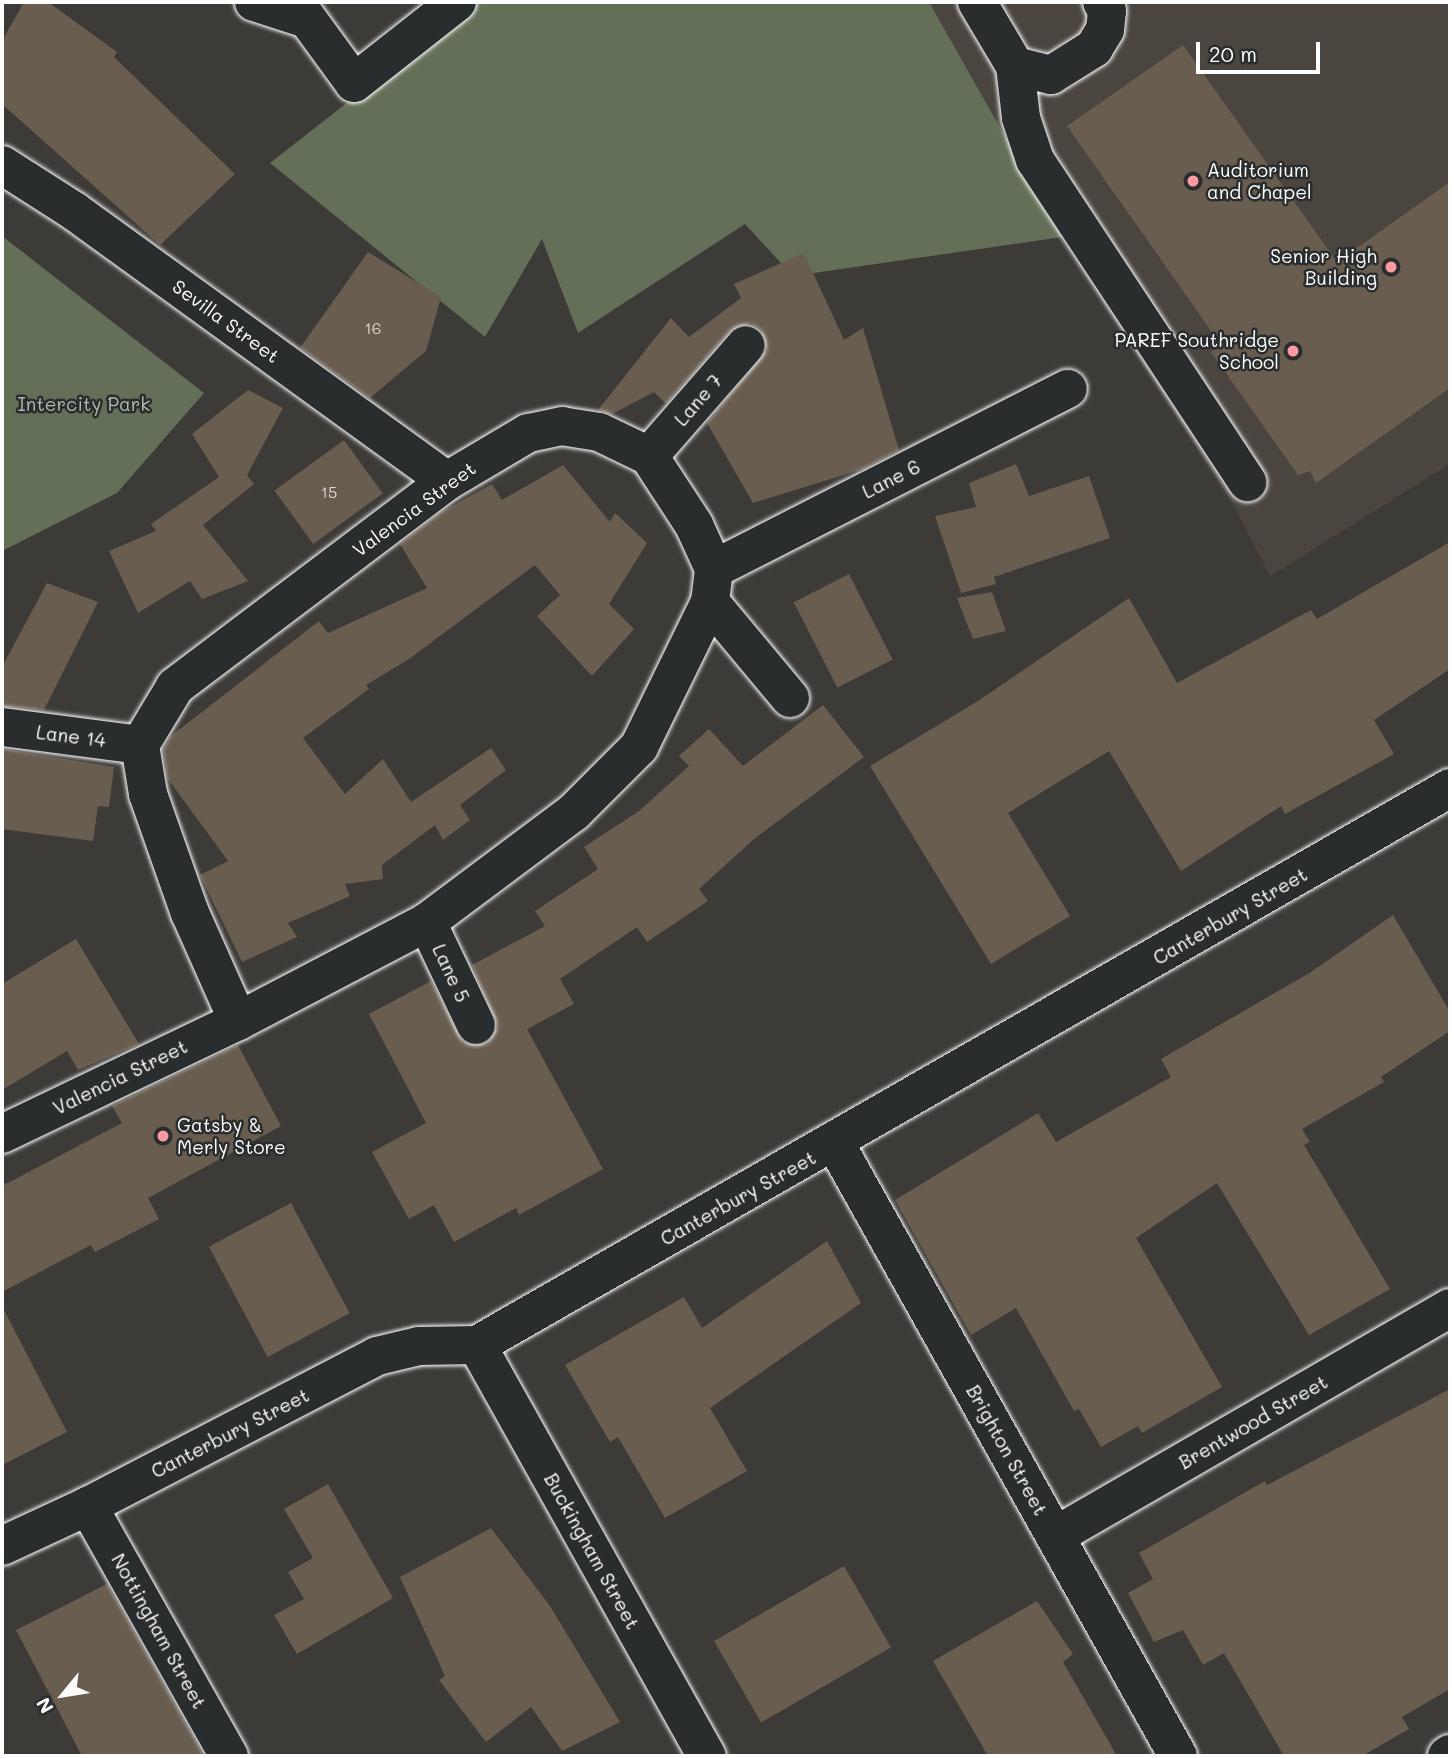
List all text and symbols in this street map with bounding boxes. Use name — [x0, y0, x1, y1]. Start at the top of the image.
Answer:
scale bar — [1200, 28, 1324, 72]
text: 20 m — [1209, 40, 1257, 67]
place label: Auditorium and Chapel — [1207, 159, 1312, 203]
marker: Auditorium and Chapel — [1185, 173, 1201, 189]
place label: Senior High Building — [1270, 245, 1377, 289]
marker: Senior High Building — [1383, 259, 1399, 275]
street label: Sevilla Street — [168, 275, 284, 367]
house number: 16 — [365, 318, 381, 338]
place label: PAREF Southridge School — [1114, 329, 1279, 373]
marker: PAREF Southridge School — [1285, 343, 1301, 359]
street label: Lane 7 — [669, 370, 727, 430]
park label: Intercity Park — [18, 393, 150, 415]
street label: Lane 6 — [858, 455, 924, 503]
street label: Valencia Street — [348, 457, 480, 561]
house number: 15 — [321, 482, 337, 502]
street label: Lane 14 — [35, 720, 107, 752]
street label: Canterbury Street — [1149, 863, 1311, 969]
street label: Lane 5 — [428, 940, 474, 1006]
street label: Valencia Street — [49, 1035, 191, 1119]
place label: Gatsby & Merly Store — [177, 1114, 286, 1158]
marker: Gatsby & Merly Store — [155, 1128, 171, 1144]
street label: Canterbury Street — [656, 1146, 820, 1250]
street label: Brentwood Street — [1175, 1370, 1331, 1474]
street label: Brighton Street — [962, 1381, 1052, 1519]
street label: Canterbury Street — [147, 1383, 313, 1483]
street label: Buckingham Street — [540, 1469, 644, 1633]
street label: Nottingham Street — [107, 1550, 211, 1712]
north arrow — [28, 1660, 98, 1730]
text: N — [30, 1693, 59, 1718]

